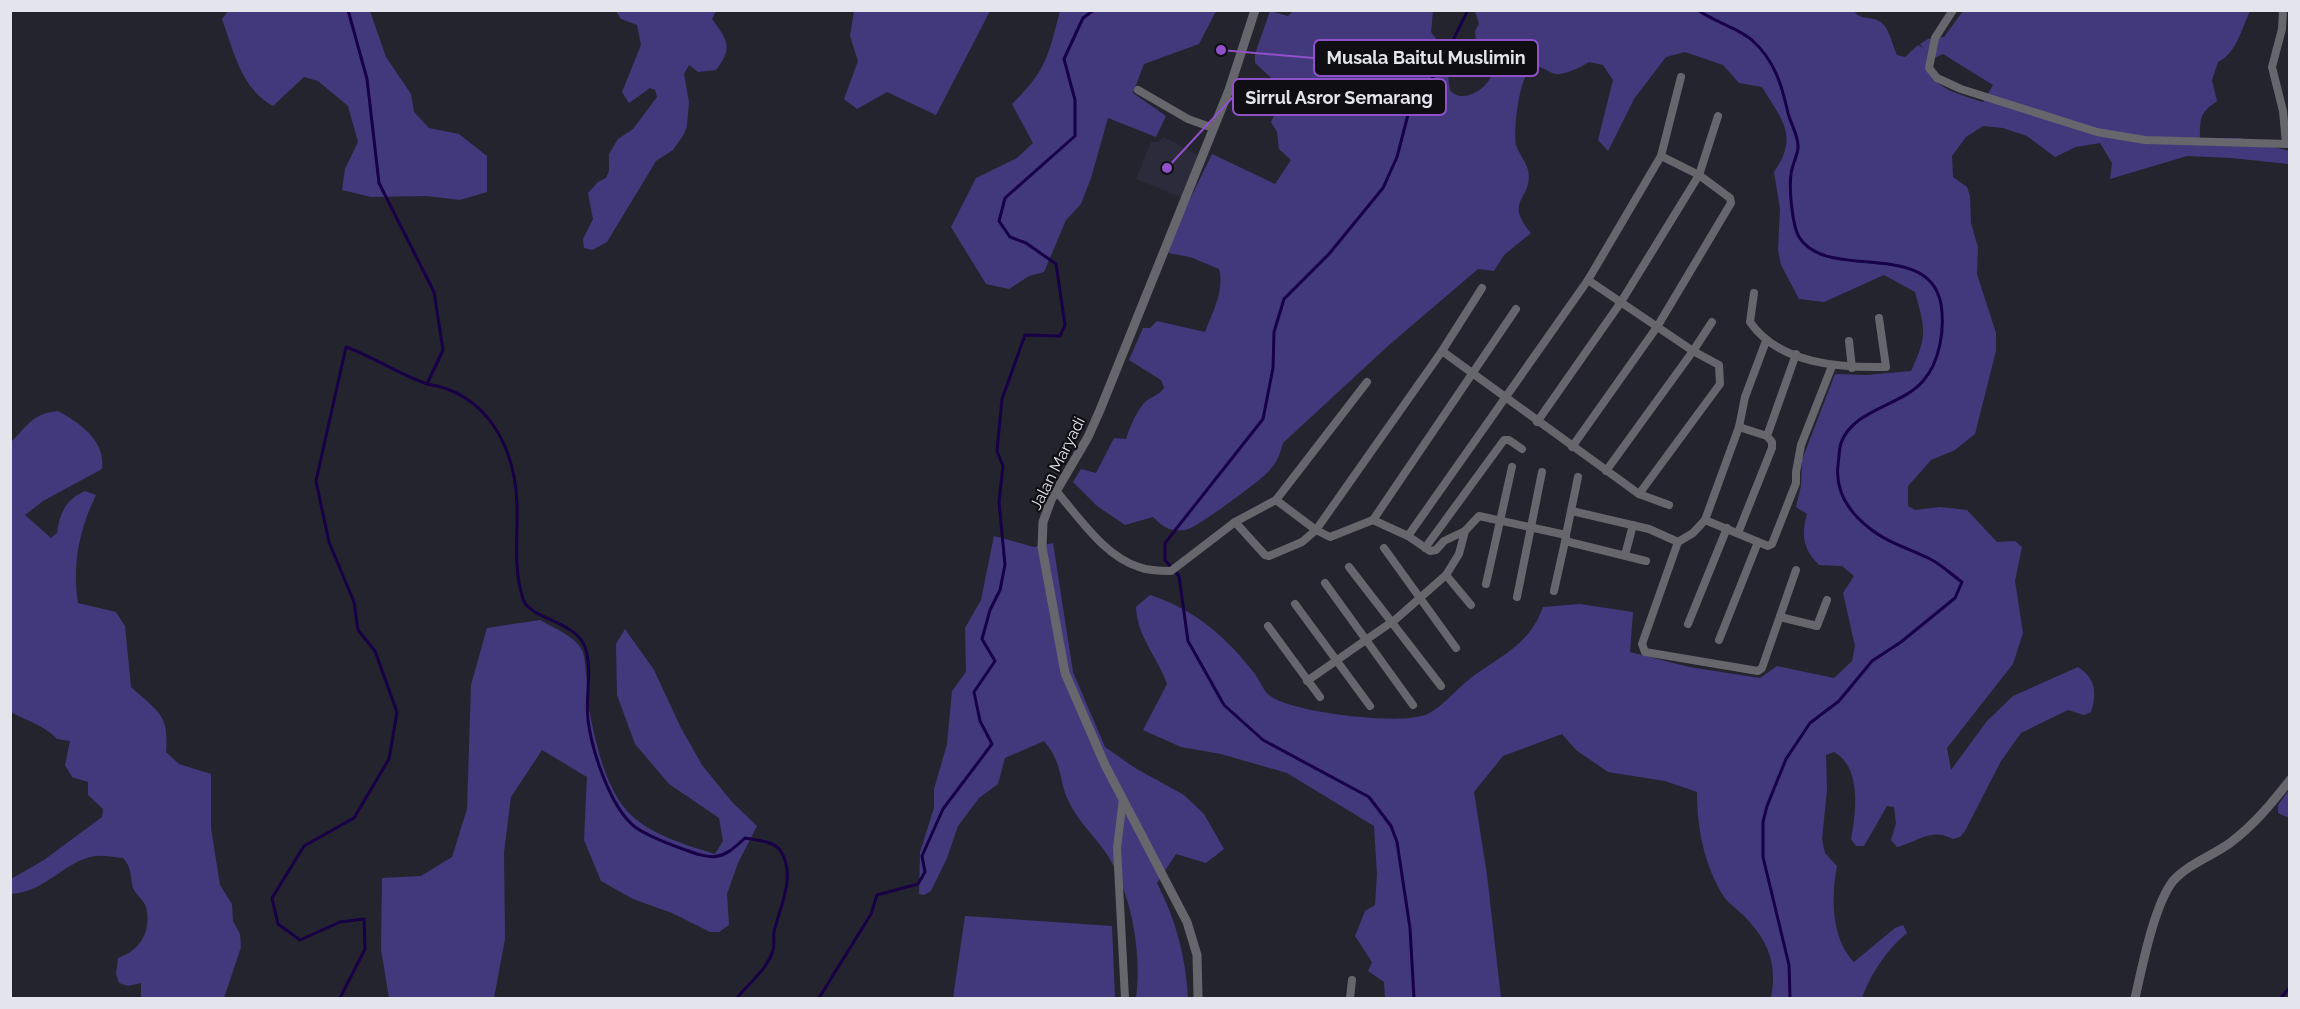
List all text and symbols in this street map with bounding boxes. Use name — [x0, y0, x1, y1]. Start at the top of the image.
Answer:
callout: Musala Baitul Muslimin — [1314, 40, 1538, 76]
text: Musala Baitul Muslimin — [1326, 47, 1526, 68]
callout: Sirrul Asror Semarang — [1233, 79, 1446, 115]
text: Sirrul Asror Semarang — [1245, 87, 1433, 108]
street label: Jalan Maryadi — [1026, 414, 1089, 513]

